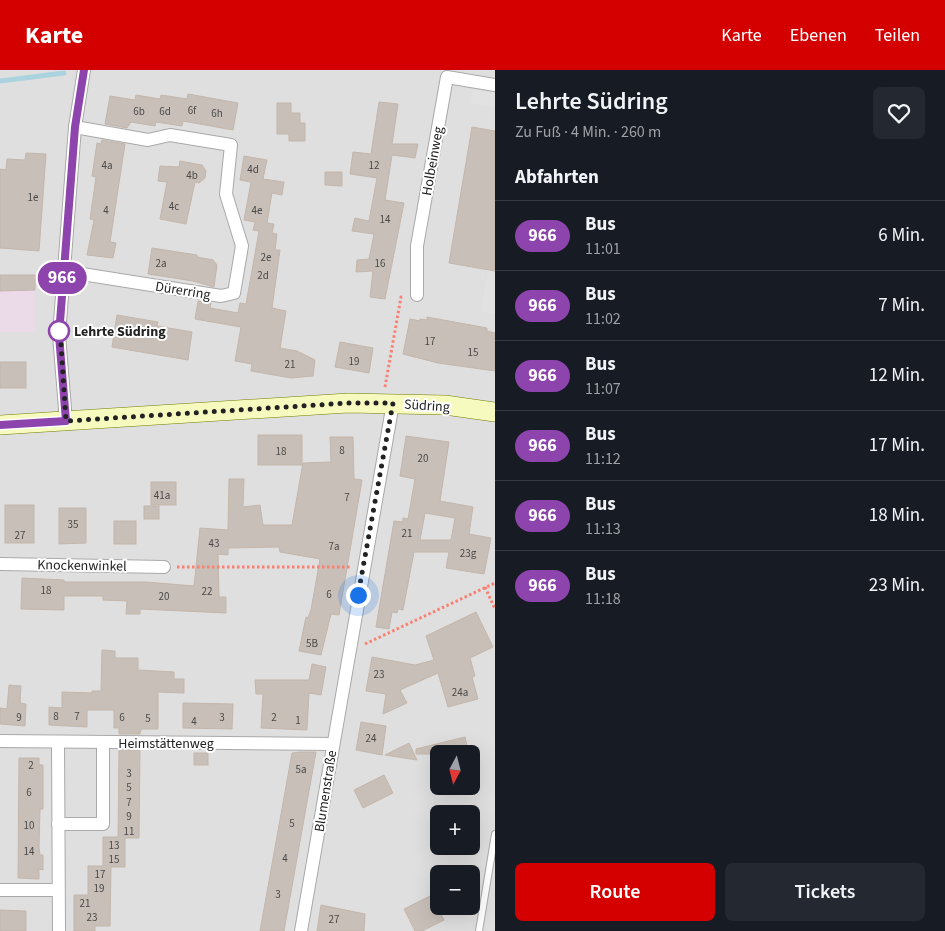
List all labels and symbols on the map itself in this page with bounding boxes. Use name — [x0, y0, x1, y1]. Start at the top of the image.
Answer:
house number: 6f — [188, 103, 197, 118]
house number: 6b — [133, 104, 145, 119]
house number: 6d — [159, 104, 171, 119]
house number: 6h — [211, 106, 223, 121]
street label: Holbeinweg — [417, 125, 449, 197]
house number: 4a — [101, 158, 113, 173]
house number: 12 — [369, 158, 379, 173]
house number: 4d — [247, 162, 259, 177]
house number: 4b — [186, 168, 198, 183]
house number: 1e — [28, 190, 39, 205]
house number: 4c — [169, 199, 179, 214]
house number: 4 — [103, 203, 109, 218]
house number: 4e — [252, 203, 263, 218]
house number: 14 — [380, 212, 391, 227]
house number: 2e — [261, 250, 272, 265]
house number: 2a — [155, 256, 167, 271]
house number: 16 — [375, 256, 386, 271]
line badge: 966 — [33, 262, 91, 294]
house number: 2d — [257, 268, 269, 283]
street label: Dürerring — [154, 277, 212, 305]
marker: Lehrte Südring — [48, 320, 70, 342]
place label: Lehrte Südring — [74, 322, 166, 342]
house number: 17 — [425, 334, 435, 349]
house number: 15 — [468, 345, 478, 360]
house number: 19 — [349, 354, 359, 369]
house number: 21 — [285, 357, 295, 372]
street label: Südring — [403, 394, 451, 418]
house number: 8 — [339, 443, 345, 458]
house number: 18 — [276, 444, 287, 459]
house number: 20 — [418, 451, 428, 466]
house number: 41a — [154, 488, 170, 503]
house number: 7 — [344, 490, 350, 505]
house number: 35 — [68, 517, 78, 532]
house number: 21 — [402, 526, 412, 541]
house number: 27 — [15, 528, 25, 543]
house number: 43 — [209, 536, 219, 551]
house number: 7a — [328, 539, 340, 554]
house number: 23g — [460, 546, 477, 561]
street label: Knockenwinkel — [37, 555, 127, 577]
house number: 18 — [41, 583, 52, 598]
your location — [346, 583, 371, 608]
house number: 22 — [202, 584, 212, 599]
house number: 6 — [326, 587, 332, 602]
house number: 20 — [159, 589, 169, 604]
house number: 5B — [306, 636, 318, 651]
house number: 23 — [374, 667, 384, 682]
house number: 24a — [452, 685, 468, 700]
house number: 8 — [53, 709, 59, 724]
house number: 7 — [74, 709, 80, 724]
house number: 9 — [16, 710, 22, 725]
house number: 6 — [119, 710, 125, 725]
house number: 3 — [219, 710, 225, 725]
house number: 2 — [271, 710, 277, 725]
house number: 5 — [145, 711, 151, 726]
house number: 1 — [295, 713, 301, 728]
house number: 4 — [191, 714, 197, 729]
house number: 24 — [366, 731, 377, 746]
street label: Heimstättenweg — [118, 734, 214, 754]
north arrow — [430, 745, 480, 795]
street label: Blumenstraße — [310, 749, 342, 833]
house number: 2 — [28, 758, 34, 773]
house number: 5a — [295, 762, 307, 777]
house number: 3 — [126, 766, 132, 781]
house number: 5 — [126, 780, 132, 795]
house number: 6 — [26, 785, 32, 800]
house number: 7 — [126, 795, 132, 810]
house number: 9 — [126, 809, 132, 824]
house number: 5 — [289, 816, 295, 831]
house number: 10 — [24, 818, 34, 833]
house number: 11 — [124, 824, 134, 839]
house number: 13 — [109, 838, 119, 853]
house number: 14 — [24, 844, 35, 859]
house number: 4 — [282, 851, 288, 866]
house number: 15 — [109, 852, 119, 867]
house number: 17 — [95, 867, 105, 882]
house number: 19 — [94, 881, 104, 896]
house number: 3 — [275, 887, 281, 902]
house number: 21 — [80, 896, 90, 911]
house number: 23 — [87, 910, 97, 925]
house number: 27 — [329, 912, 339, 927]

